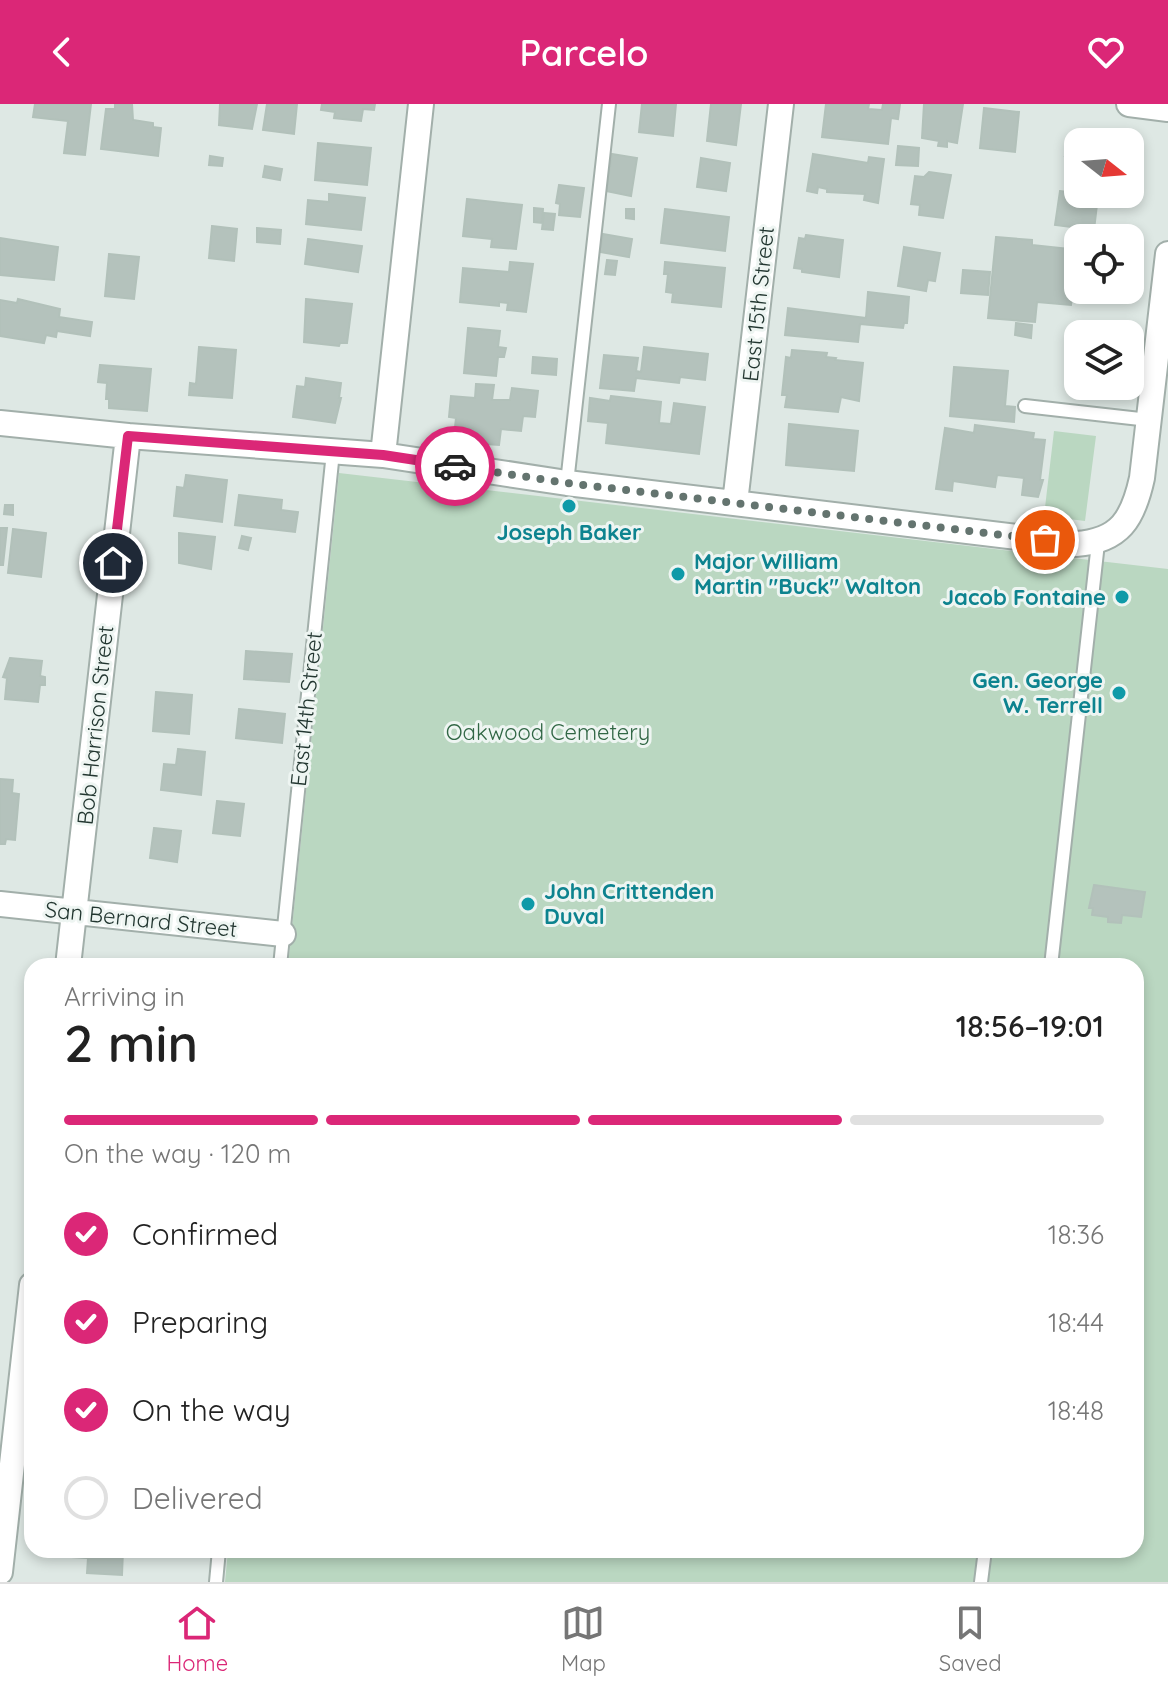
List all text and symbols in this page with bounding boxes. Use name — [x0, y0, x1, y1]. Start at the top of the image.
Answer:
icon: back — [40, 30, 84, 74]
text: Parcelo — [520, 30, 648, 75]
icon: heart — [1084, 30, 1128, 74]
north arrow — [1064, 128, 1144, 208]
map controls — [1064, 128, 1144, 400]
button: locate — [1064, 224, 1144, 304]
street label: East 15th Street — [736, 225, 780, 383]
button: layers — [1064, 320, 1144, 400]
courier — [415, 426, 495, 506]
icon: car — [433, 444, 477, 488]
marker: Joseph Baker — [560, 497, 578, 515]
pin — [1011, 506, 1079, 574]
place label: Joseph Baker — [496, 518, 642, 546]
icon: bag — [1023, 518, 1067, 562]
pin — [79, 529, 147, 597]
icon: home — [91, 541, 135, 585]
place label: Major William Martin "Buck" Walton — [694, 547, 921, 600]
marker: Major William Martin "Buck" Walton — [669, 565, 687, 583]
place label: Jacob Fontaine — [942, 583, 1106, 611]
marker: Jacob Fontaine — [1113, 588, 1131, 606]
street label: Bob Harrison Street — [71, 624, 119, 826]
street label: East 14th Street — [284, 630, 328, 788]
place label: Gen. George W. Terrell — [972, 666, 1103, 719]
marker: Gen. George W. Terrell — [1110, 684, 1128, 702]
park label: Oakwood Cemetery — [446, 718, 650, 746]
place label: John Crittenden Duval — [544, 877, 714, 930]
street label: San Bernard Street — [44, 895, 238, 943]
marker: John Crittenden Duval — [519, 895, 537, 913]
text: Arriving in — [64, 980, 185, 1013]
text: 18:56–19:01 — [956, 1007, 1104, 1045]
text: 2 min — [64, 1010, 198, 1075]
text: On the way · 120 m — [64, 1137, 291, 1170]
icon: check — [64, 1212, 108, 1256]
text: Confirmed — [132, 1215, 278, 1253]
text: 18:36 — [1048, 1218, 1104, 1251]
icon: check — [64, 1300, 108, 1344]
text: Preparing — [132, 1303, 268, 1341]
text: 18:44 — [1048, 1306, 1104, 1339]
icon: check — [64, 1388, 108, 1432]
text: On the way — [132, 1391, 291, 1429]
text: 18:48 — [1048, 1394, 1104, 1427]
text: Delivered — [132, 1479, 263, 1517]
tab: Home — [166, 1601, 228, 1677]
tab: Map — [561, 1601, 606, 1677]
tab: Saved — [939, 1601, 1002, 1677]

